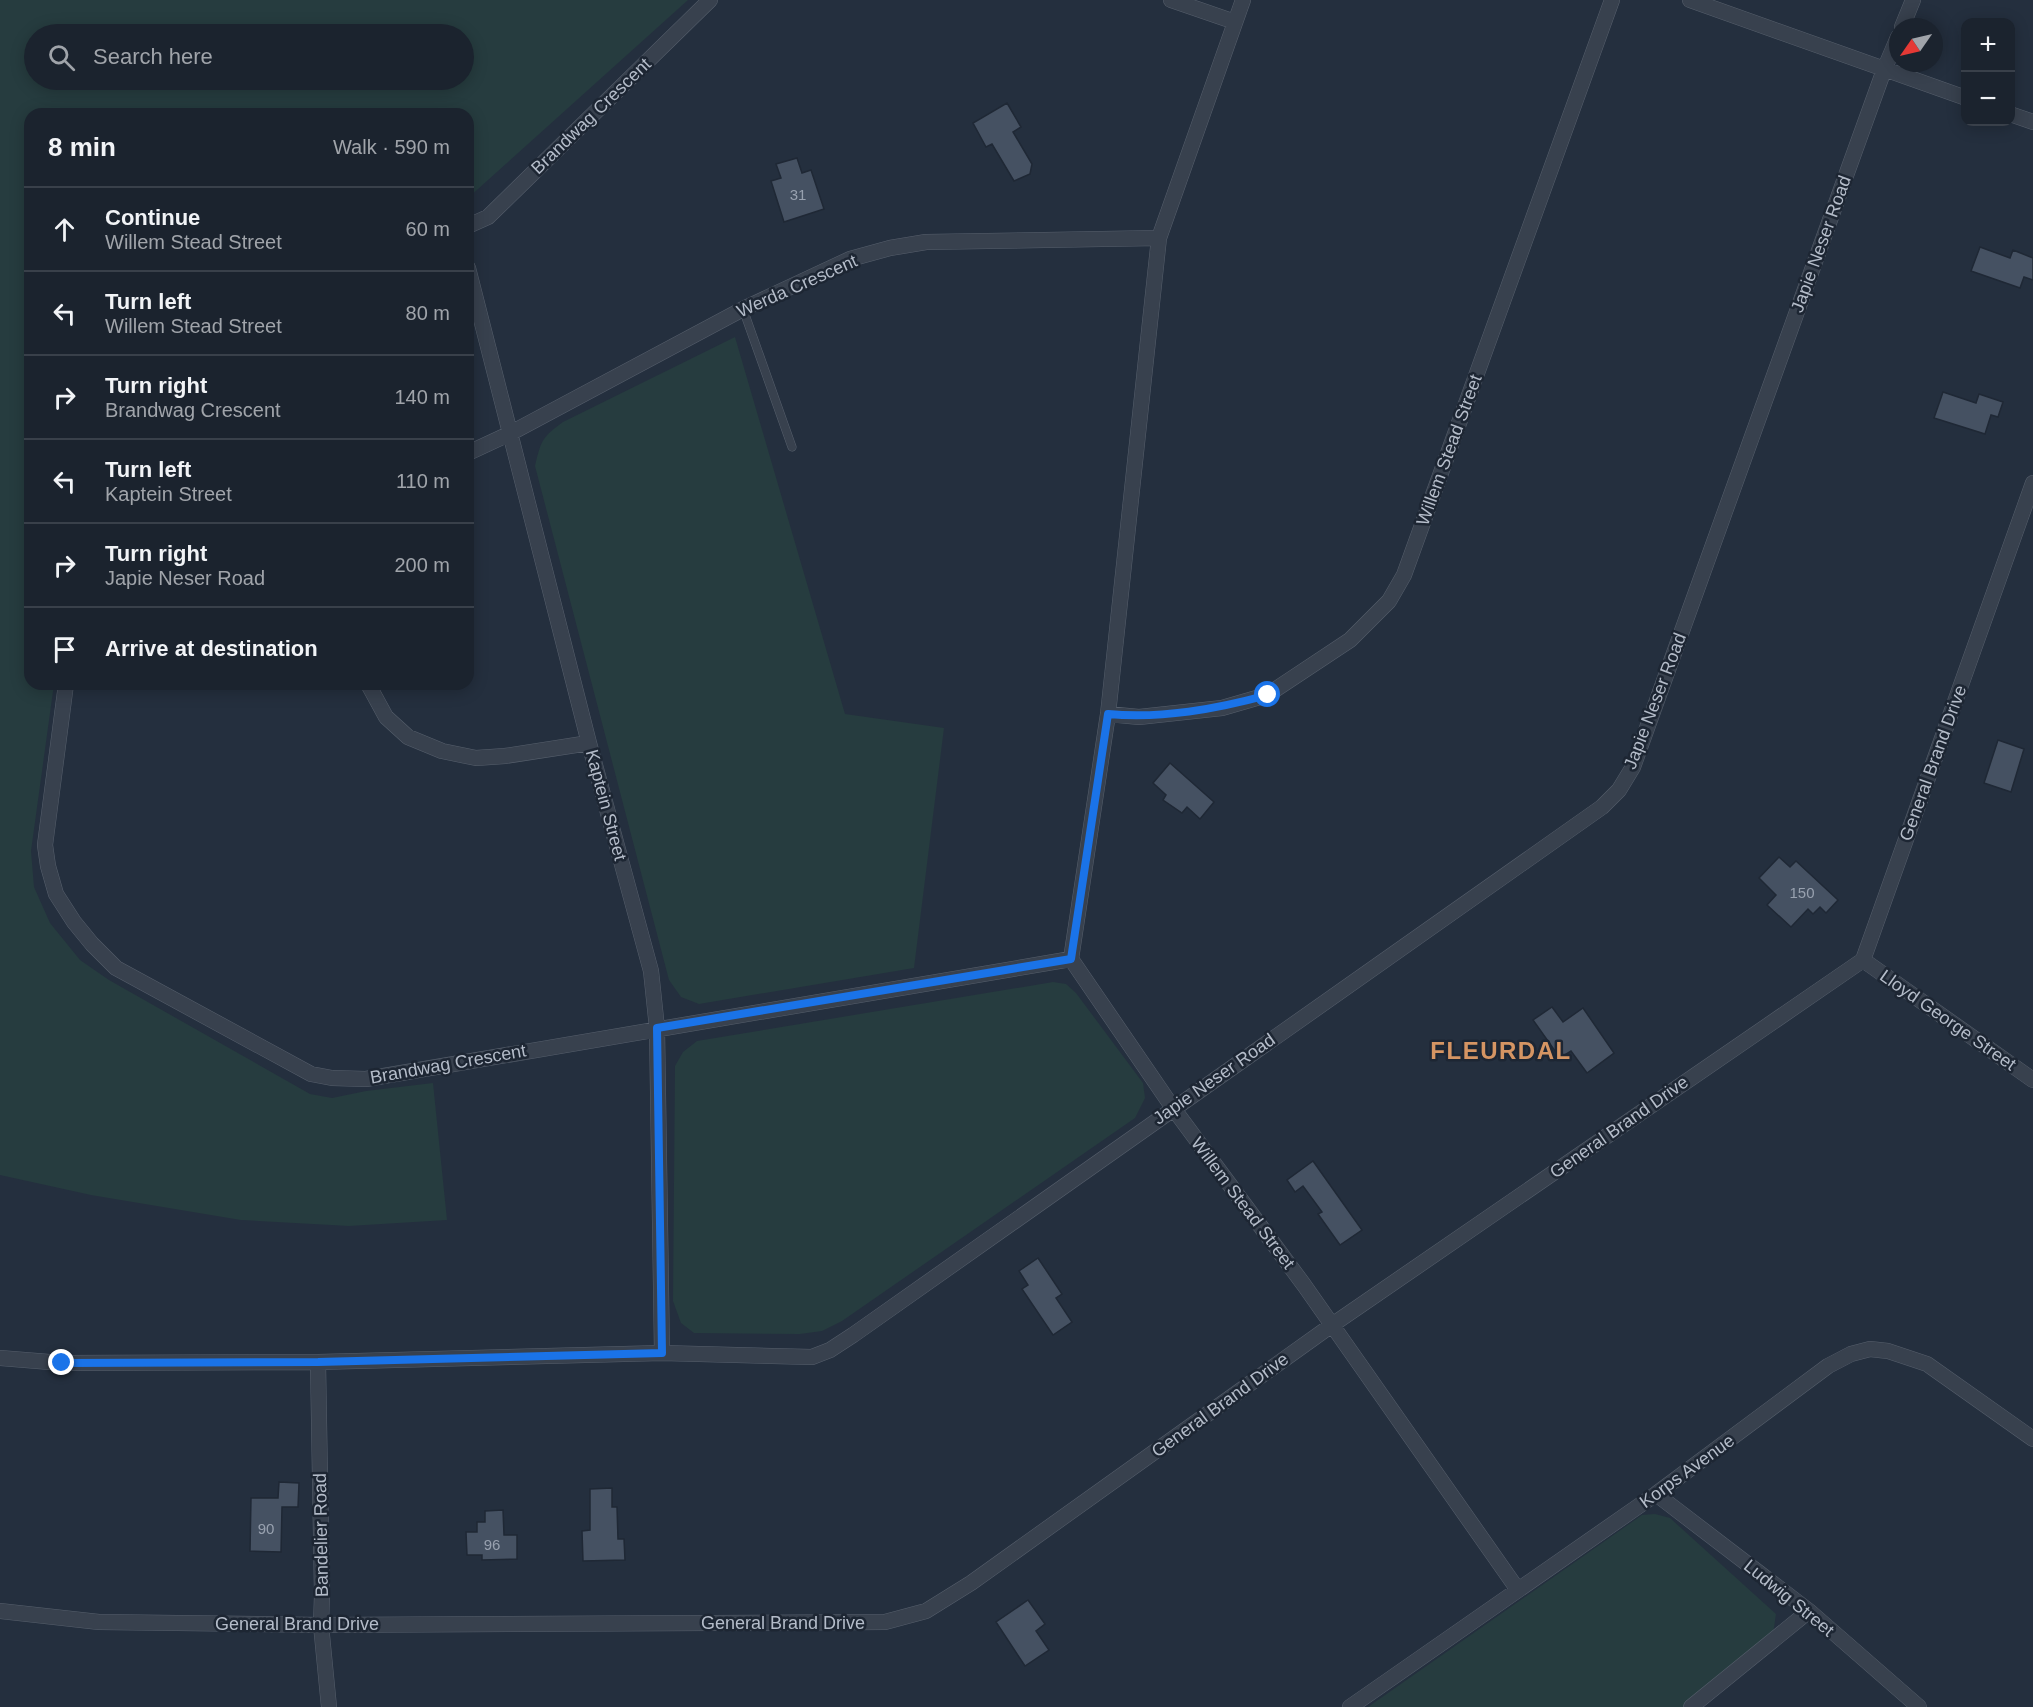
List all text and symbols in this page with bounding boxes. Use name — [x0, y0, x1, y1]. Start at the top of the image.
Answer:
north arrow — [1889, 18, 1943, 72]
map controls — [1961, 18, 2015, 126]
button: + — [1961, 18, 2015, 72]
search box — [24, 24, 474, 90]
icon: search — [45, 41, 78, 74]
text: Search here — [93, 44, 213, 69]
street label: Brandwag Crescent — [527, 54, 655, 178]
button: − — [1961, 72, 2015, 126]
text: 8 min — [48, 132, 116, 162]
text: Walk · 590 m — [333, 136, 450, 158]
street label: Japie Neser Road — [1787, 173, 1855, 315]
house number: 31 — [790, 186, 806, 203]
text: Continue — [105, 205, 200, 230]
icon: ahead — [48, 213, 81, 246]
text: 60 m — [406, 218, 450, 240]
text: Willem Stead Street — [105, 231, 282, 253]
street label: Werda Crescent — [734, 250, 860, 322]
text: Turn left — [105, 289, 191, 314]
icon: left — [48, 297, 81, 330]
text: 80 m — [406, 302, 450, 324]
text: Willem Stead Street — [105, 315, 282, 337]
street label: Willem Stead Street — [1412, 372, 1486, 528]
text: Turn right — [105, 373, 207, 398]
icon: right — [48, 381, 81, 414]
text: 140 m — [394, 386, 450, 408]
text: Brandwag Crescent — [105, 399, 281, 421]
text: Turn left — [105, 457, 191, 482]
icon: left — [48, 465, 81, 498]
text: 110 m — [396, 470, 450, 492]
text: Kaptein Street — [105, 483, 232, 505]
text: Turn right — [105, 541, 207, 566]
icon: right — [48, 549, 81, 582]
text: 200 m — [394, 554, 450, 576]
text: Japie Neser Road — [105, 567, 265, 589]
street label: Japie Neser Road — [1620, 630, 1690, 772]
icon: arrive — [48, 633, 81, 666]
text: Arrive at destination — [105, 636, 318, 661]
route start — [1254, 681, 1280, 707]
street label: General Brand Drive — [1896, 682, 1970, 844]
street label: Kaptein Street — [582, 747, 630, 863]
house number: 150 — [1789, 884, 1815, 901]
street label: Lloyd George Street — [1876, 966, 2020, 1074]
street label: Japie Neser Road — [1149, 1029, 1279, 1129]
district label: FLEURDAL — [1430, 1037, 1572, 1064]
street label: Brandwag Crescent — [368, 1040, 528, 1088]
street label: General Brand Drive — [1546, 1072, 1692, 1182]
street label: Willem Stead Street — [1187, 1133, 1299, 1273]
route end — [48, 1349, 74, 1375]
street label: General Brand Drive — [1148, 1349, 1292, 1461]
street label: Korps Avenue — [1636, 1430, 1738, 1512]
street label: Bandelier Road — [310, 1473, 332, 1597]
house number: 90 — [258, 1520, 274, 1537]
house number: 96 — [484, 1536, 500, 1553]
street label: Ludwig Street — [1740, 1556, 1838, 1640]
street label: General Brand Drive — [701, 1613, 865, 1633]
street label: General Brand Drive — [215, 1614, 379, 1634]

